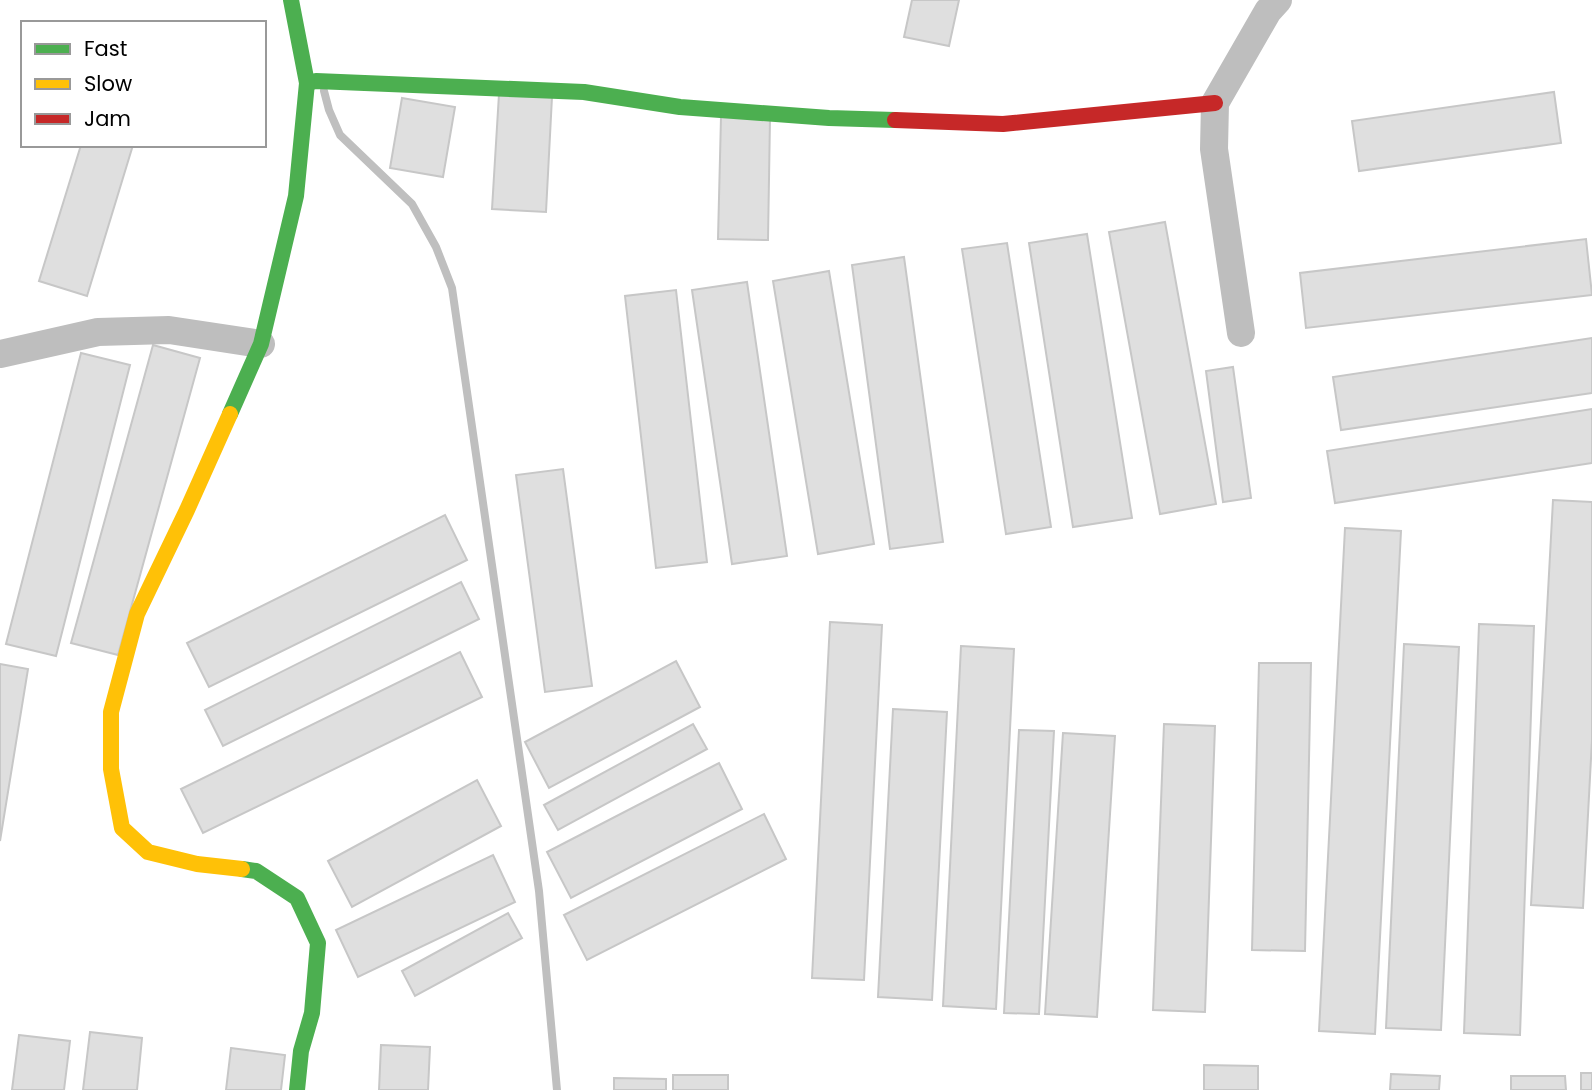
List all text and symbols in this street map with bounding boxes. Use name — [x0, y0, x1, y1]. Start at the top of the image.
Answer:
legend — [21, 21, 266, 147]
text: Fast — [84, 34, 127, 63]
text: Slow — [84, 69, 132, 98]
text: Jam — [84, 104, 131, 133]

